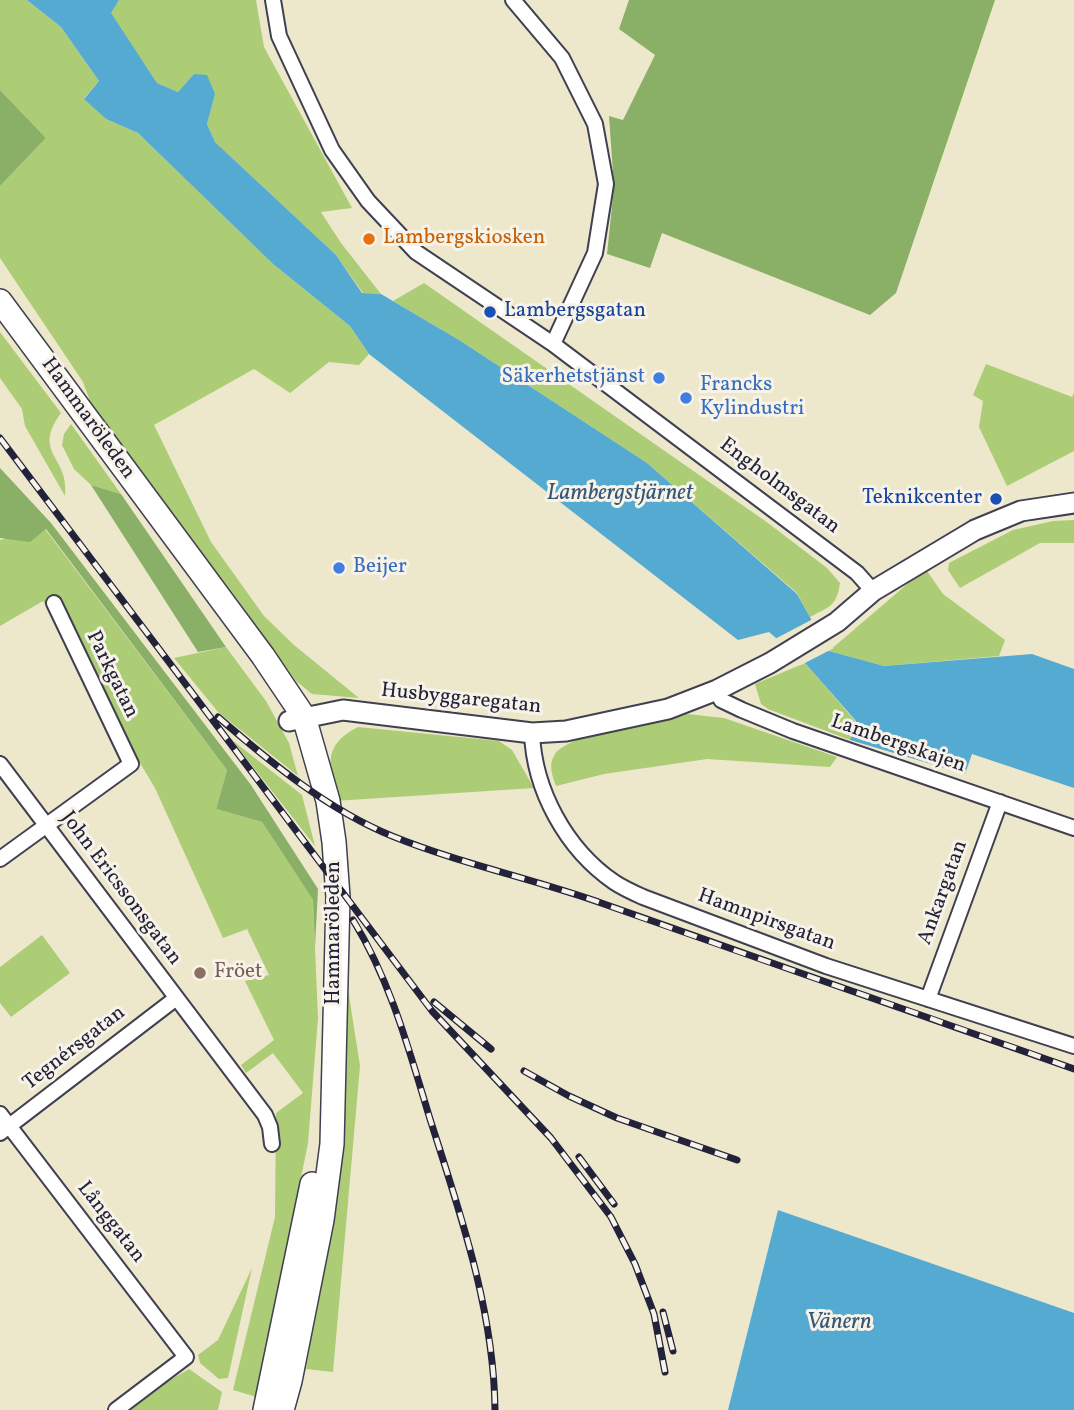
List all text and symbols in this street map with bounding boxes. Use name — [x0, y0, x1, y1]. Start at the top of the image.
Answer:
place label: Lambergskiosken — [383, 226, 545, 252]
marker: Lambergskiosken — [361, 231, 377, 247]
place label: Lambergsgatan — [504, 299, 646, 325]
marker: Lambergsgatan — [482, 304, 498, 320]
street label: Hammaröleden — [34, 353, 140, 485]
place label: Säkerhetstjänst — [502, 365, 645, 391]
marker: Säkerhetstjänst — [651, 370, 667, 386]
place label: Francks Kylindustri — [700, 373, 804, 423]
marker: Francks Kylindustri — [678, 390, 694, 406]
street label: Engholmsgatan — [714, 433, 844, 541]
water label: Lambergstjärnet — [547, 481, 693, 509]
place label: Teknikcenter — [862, 486, 982, 512]
marker: Teknikcenter — [988, 491, 1004, 507]
place label: Beijer — [353, 555, 407, 581]
marker: Beijer — [331, 560, 347, 576]
street label: Parkgatan — [79, 627, 143, 723]
street label: Husbyggaregatan — [380, 679, 542, 721]
street label: Lambergskajen — [827, 710, 969, 780]
street label: John Ericssonsgatan — [54, 807, 186, 971]
street label: Ankargatan — [913, 837, 975, 949]
street label: Hammaröleden — [322, 861, 348, 1005]
street label: Hamnpirsgatan — [694, 884, 838, 958]
place label: Fröet — [214, 960, 262, 986]
marker: Fröet — [192, 965, 208, 981]
street label: Tegnérsgatan — [19, 1001, 131, 1097]
street label: Långgatan — [70, 1177, 150, 1269]
water label: Vänern — [806, 1310, 872, 1338]

